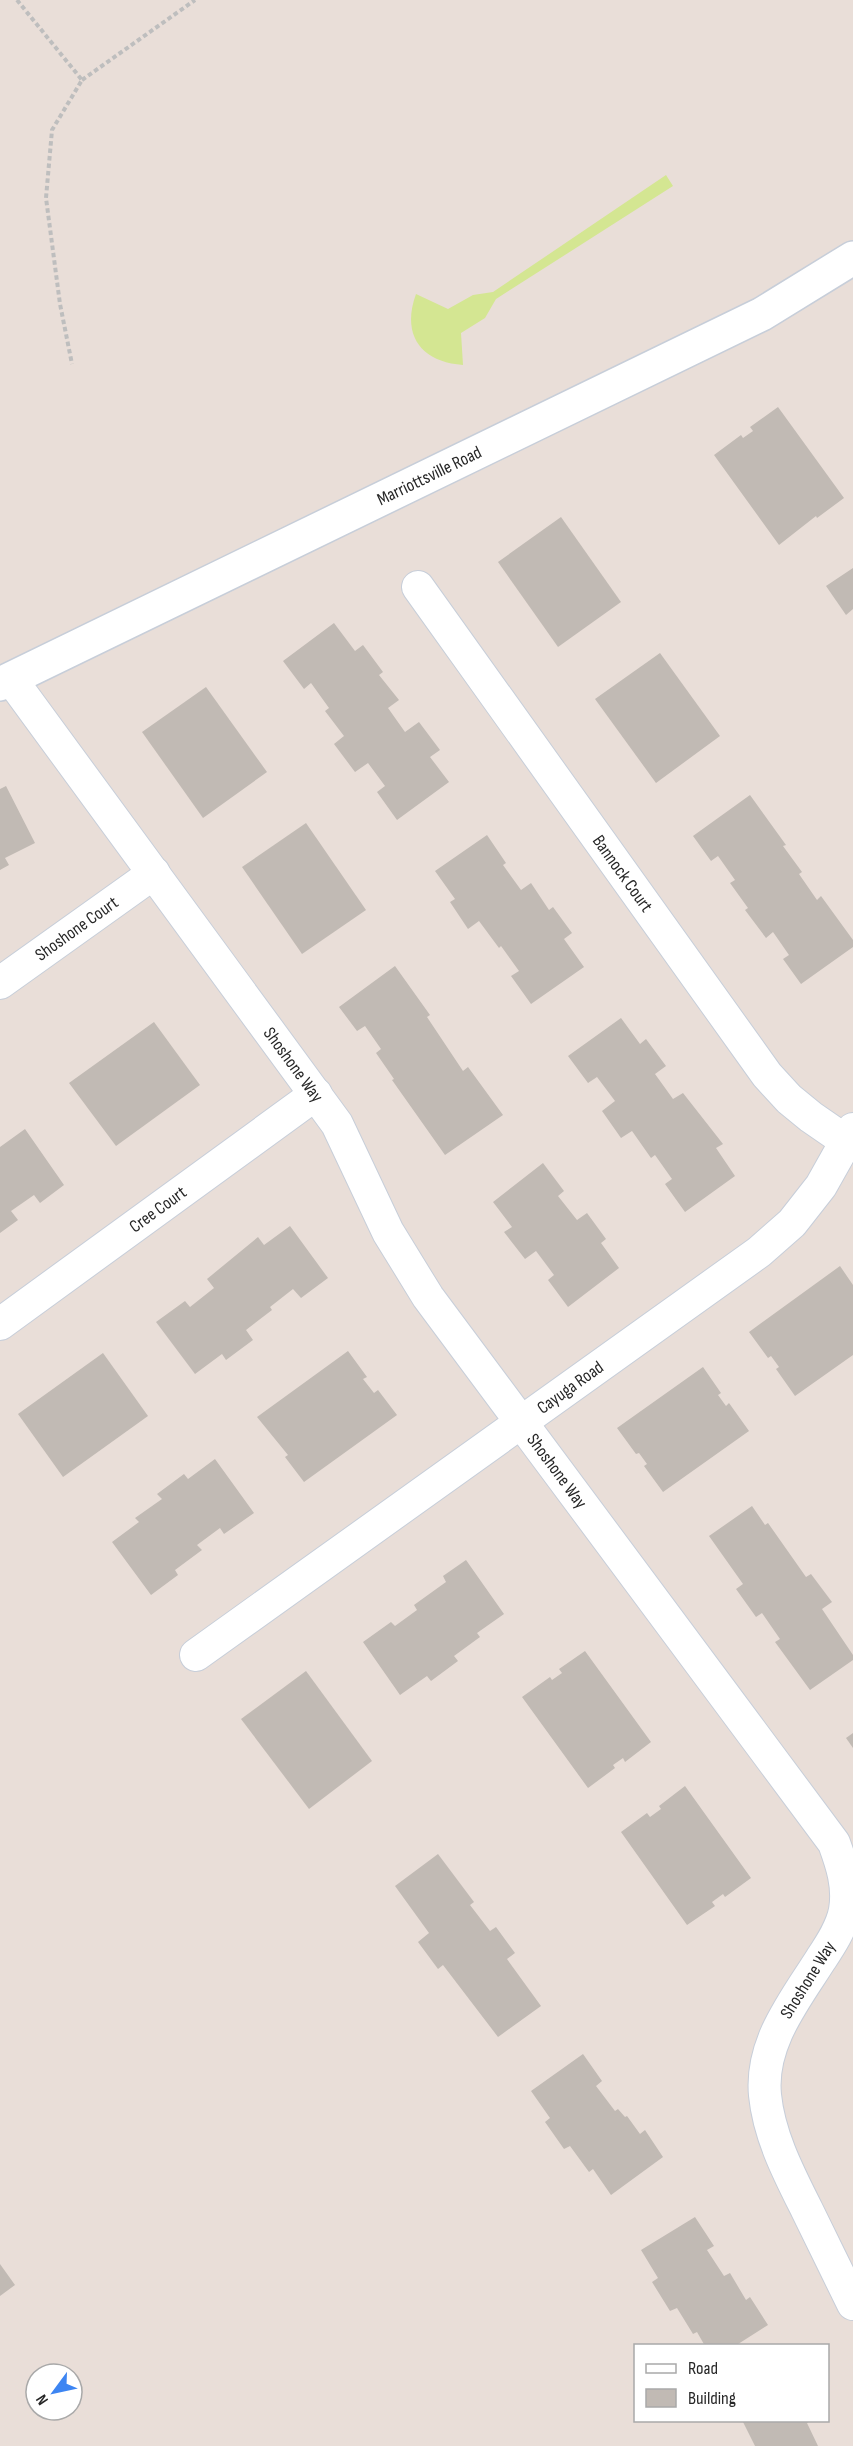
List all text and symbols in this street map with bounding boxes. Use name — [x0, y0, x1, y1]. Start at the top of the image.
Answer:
street label: Marriottsville Road — [374, 441, 485, 510]
street label: Bannock Court — [588, 831, 658, 916]
street label: Shoshone Court — [31, 891, 122, 965]
street label: Shoshone Way — [259, 1023, 328, 1106]
street label: Cree Court — [125, 1181, 191, 1237]
street label: Cayuga Road — [533, 1356, 607, 1418]
street label: Shoshone Way — [523, 1429, 592, 1512]
street label: Shoshone Way — [776, 1937, 840, 2023]
legend — [634, 2344, 829, 2422]
text: Road — [688, 2358, 718, 2379]
north arrow — [24, 2362, 84, 2422]
text: Building — [688, 2388, 736, 2409]
text: N — [32, 2391, 53, 2408]

